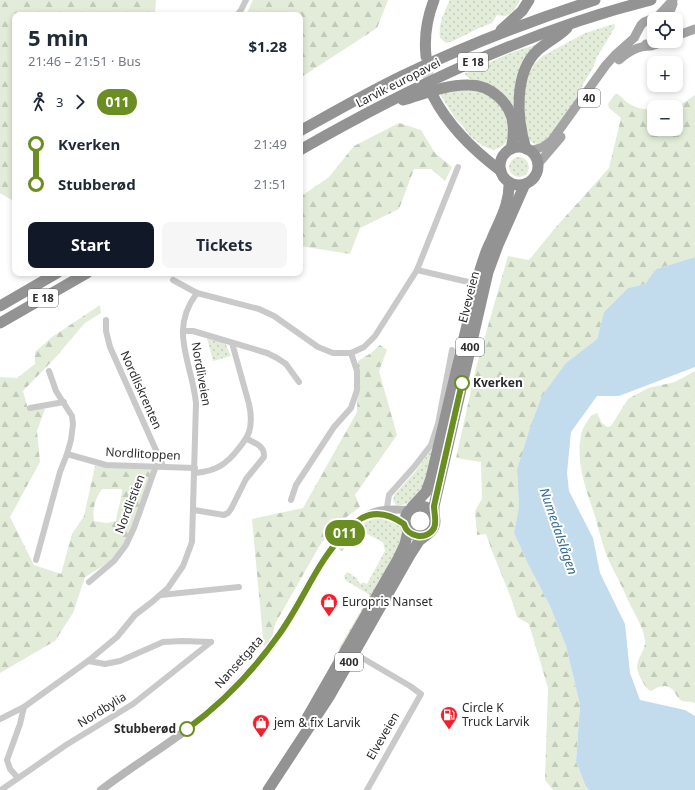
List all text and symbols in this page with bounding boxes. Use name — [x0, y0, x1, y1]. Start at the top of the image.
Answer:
map controls — [647, 12, 683, 136]
button: locate — [647, 12, 683, 48]
text: 5 min — [28, 22, 89, 52]
text: $1.28 — [248, 36, 287, 56]
text: 21:46 – 21:51 · Bus — [28, 52, 141, 70]
road number: E 18 — [458, 53, 488, 71]
street label: Larvik europavei — [353, 54, 443, 111]
button: + — [647, 56, 683, 92]
road number: 40 — [578, 89, 600, 107]
icon: walk — [28, 91, 50, 113]
icon: forward — [69, 91, 91, 113]
text: 011 — [105, 92, 129, 111]
text: 3 — [56, 93, 63, 111]
button: − — [647, 100, 683, 136]
text: Kverken — [58, 134, 120, 154]
text: 21:49 — [254, 135, 287, 153]
text: Stubberød — [58, 174, 136, 194]
text: 21:51 — [254, 175, 287, 193]
button: Start — [28, 222, 154, 268]
button: Tickets — [162, 222, 287, 268]
street label: Elveveien — [454, 269, 483, 324]
road number: E 18 — [28, 289, 58, 307]
road number: 400 — [456, 338, 484, 356]
street label: Nordliveien — [187, 341, 215, 407]
street label: Nordliskrenten — [117, 348, 166, 432]
place label: Kverken — [473, 374, 523, 391]
marker: Kverken — [454, 375, 470, 391]
street label: Nordlitoppen — [105, 443, 181, 464]
street label: Nordlistien — [110, 472, 149, 536]
water label: Numedalslågen — [536, 485, 582, 577]
line badge: 011 — [322, 520, 368, 546]
text: 011 — [333, 523, 357, 542]
shop icon: Europris Nanset — [319, 592, 339, 617]
place label: Europris Nanset — [342, 593, 433, 610]
street label: Nansetgata — [210, 632, 267, 692]
road number: 400 — [335, 653, 363, 671]
street label: Nordbylia — [74, 688, 129, 731]
place label: Circle K Truck Larvik — [462, 699, 530, 730]
fuel station icon: Circle K Truck Larvik — [439, 705, 459, 730]
street label: Elveveien — [362, 709, 403, 763]
shop icon: jem & fix Larvik — [251, 713, 271, 738]
place label: jem & fix Larvik — [273, 714, 361, 731]
place label: Stubberød — [114, 720, 176, 737]
marker: Stubberød — [179, 721, 195, 737]

